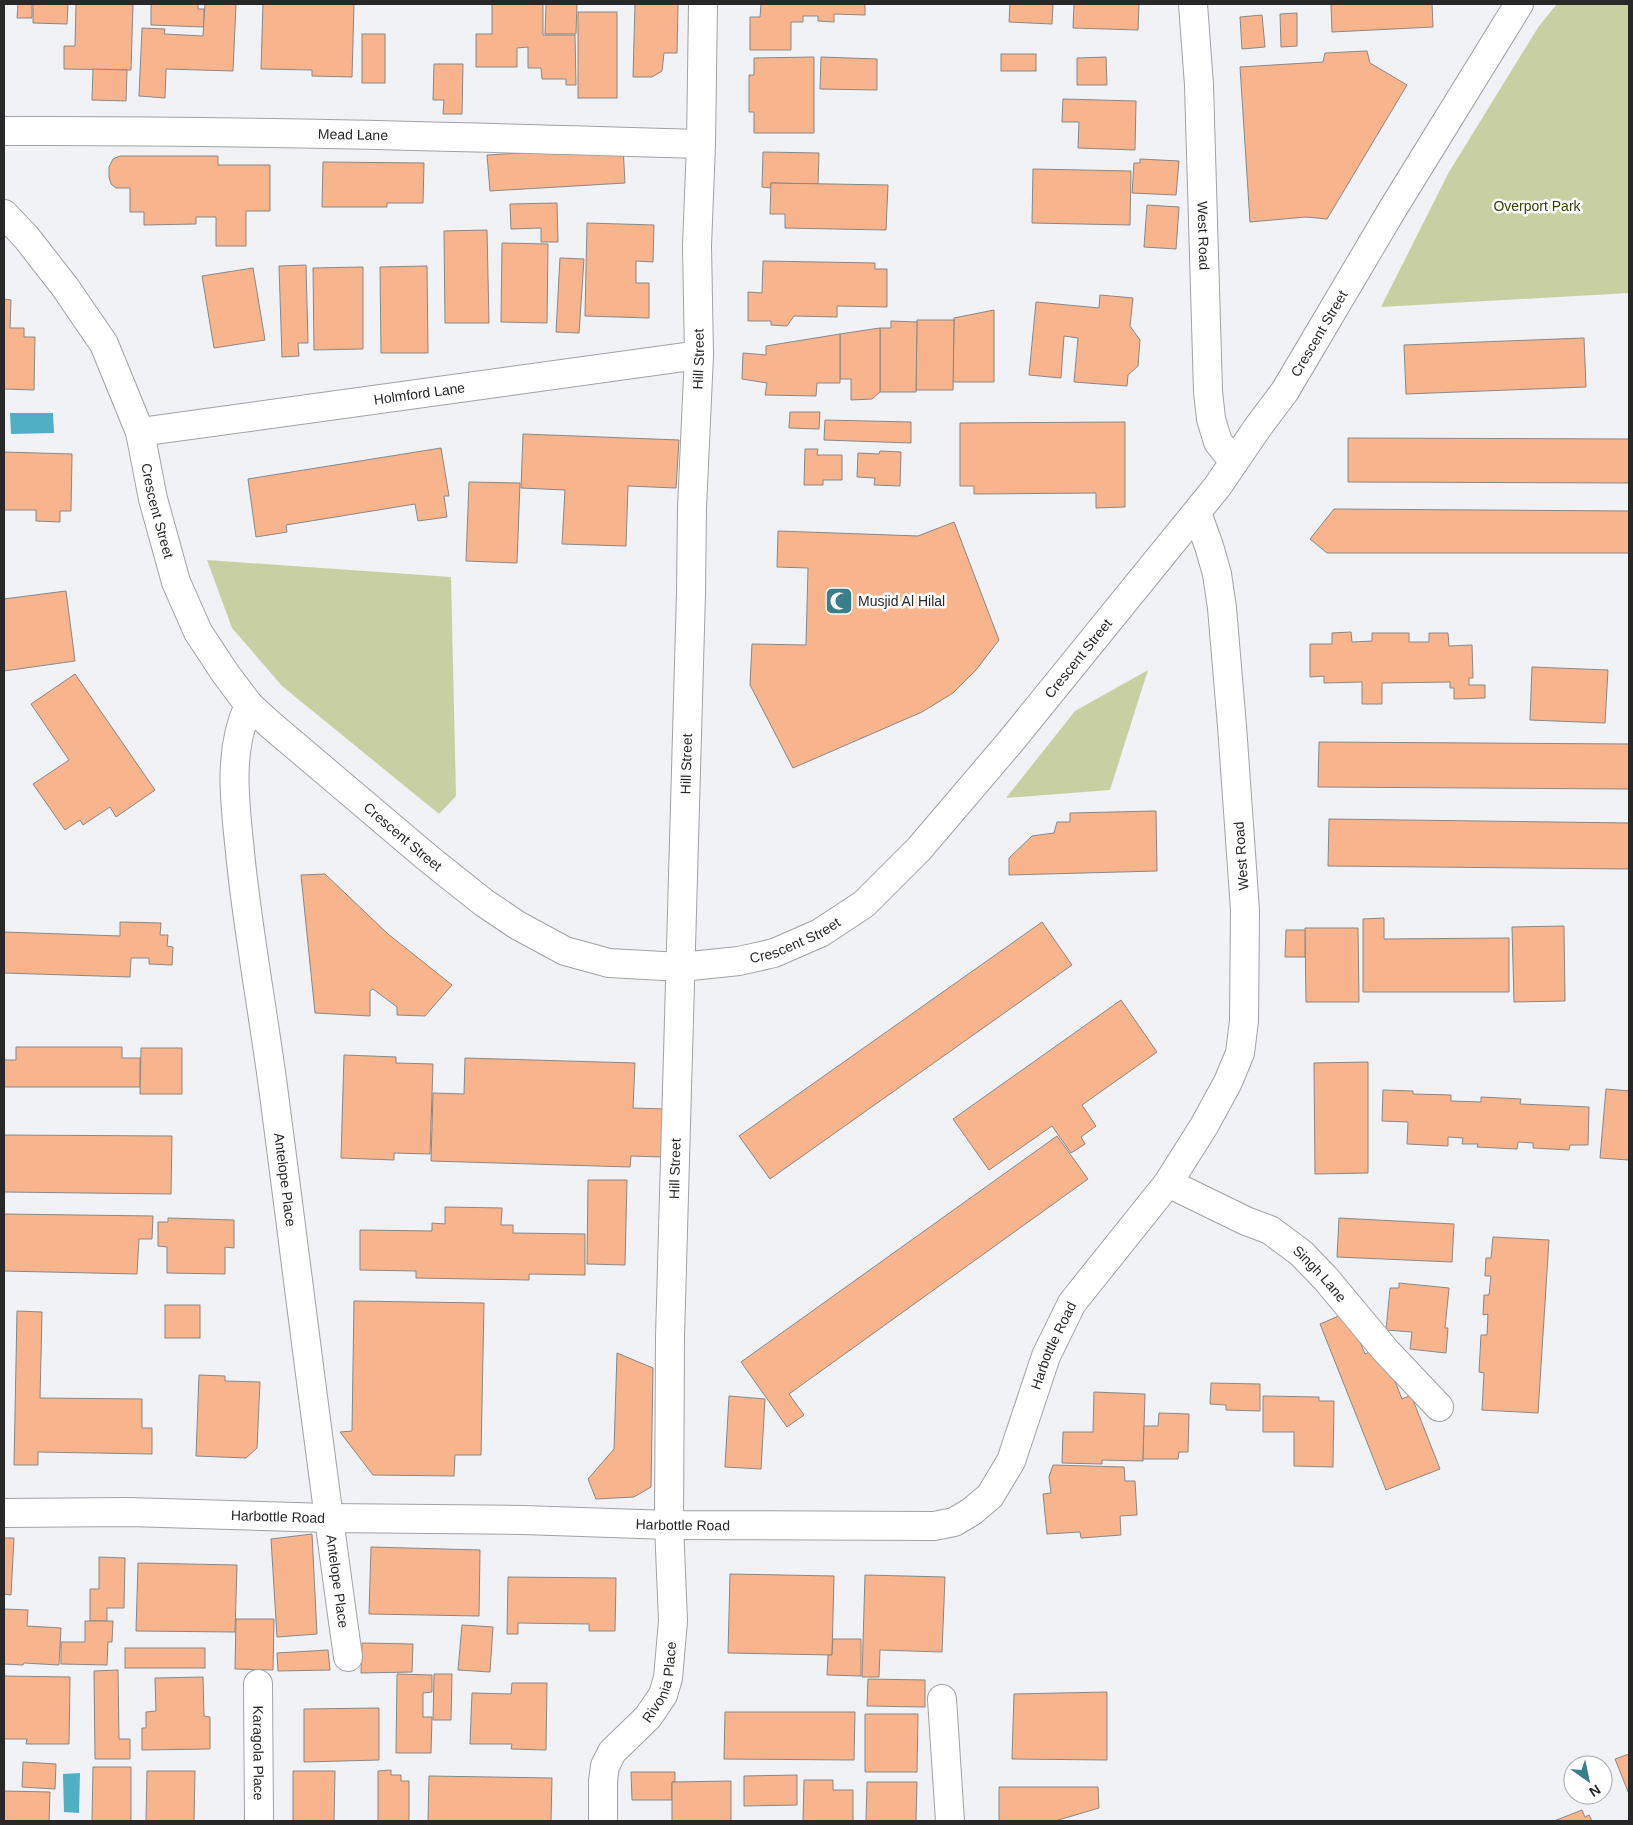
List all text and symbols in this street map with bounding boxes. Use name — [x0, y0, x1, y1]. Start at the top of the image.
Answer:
street label: Mead Lane — [318, 126, 388, 143]
park label: Overport Park — [1493, 198, 1582, 214]
street label: West Road — [1194, 201, 1212, 270]
street label: Crescent Street — [1287, 287, 1351, 379]
street label: Hill Street — [689, 328, 707, 390]
street label: Holmford Lane — [373, 379, 466, 408]
street label: Crescent Street — [138, 462, 177, 560]
mosque icon: Musjid Al Hilal — [824, 586, 854, 616]
place label: Musjid Al Hilal — [858, 593, 945, 609]
street label: Crescent Street — [1041, 615, 1115, 701]
street label: Hill Street — [677, 733, 695, 794]
street label: Crescent Street — [360, 799, 445, 874]
street label: West Road — [1231, 821, 1251, 891]
street label: Crescent Street — [748, 914, 843, 966]
street label: Antelope Place — [271, 1132, 299, 1228]
street label: Hill Street — [666, 1138, 684, 1199]
street label: Singh Lane — [1290, 1242, 1350, 1305]
street label: Harbottle Road — [1027, 1299, 1079, 1392]
street label: Harbottle Road — [231, 1507, 325, 1526]
street label: Harbottle Road — [635, 1516, 730, 1533]
street label: Antelope Place — [323, 1533, 352, 1629]
street label: Rivonia Place — [639, 1641, 679, 1726]
street label: Karagola Place — [250, 1705, 267, 1801]
north arrow — [1563, 1755, 1613, 1805]
text: N — [1586, 1781, 1604, 1800]

